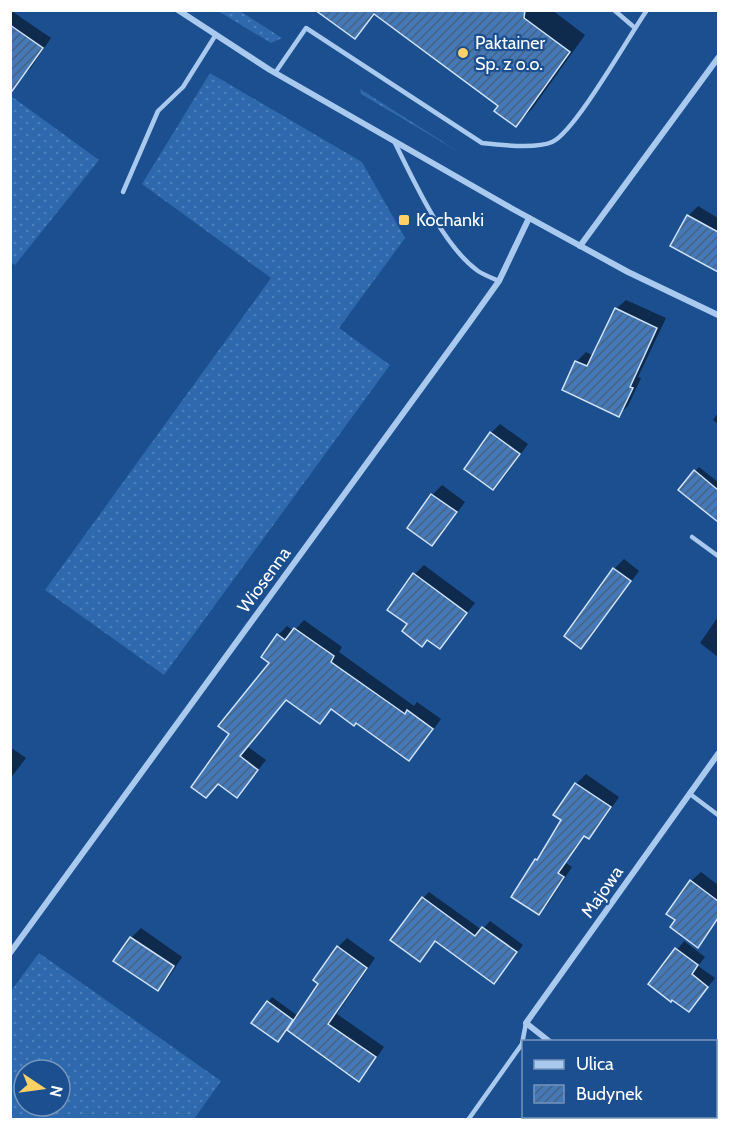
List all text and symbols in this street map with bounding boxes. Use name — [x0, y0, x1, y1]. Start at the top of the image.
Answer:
place label: Paktainer Sp. z o.o. — [475, 32, 546, 75]
marker: Paktainer Sp. z o.o. — [456, 46, 470, 60]
place label: Kochanki — [416, 209, 484, 231]
marker: Kochanki — [397, 213, 411, 227]
street label: Wiosenna — [233, 542, 295, 617]
street label: Majowa — [576, 861, 628, 922]
legend — [522, 1040, 717, 1118]
text: Ulica — [576, 1053, 614, 1075]
north arrow — [12, 1058, 72, 1118]
text: Budynek — [576, 1083, 643, 1105]
text: N — [46, 1084, 67, 1099]

